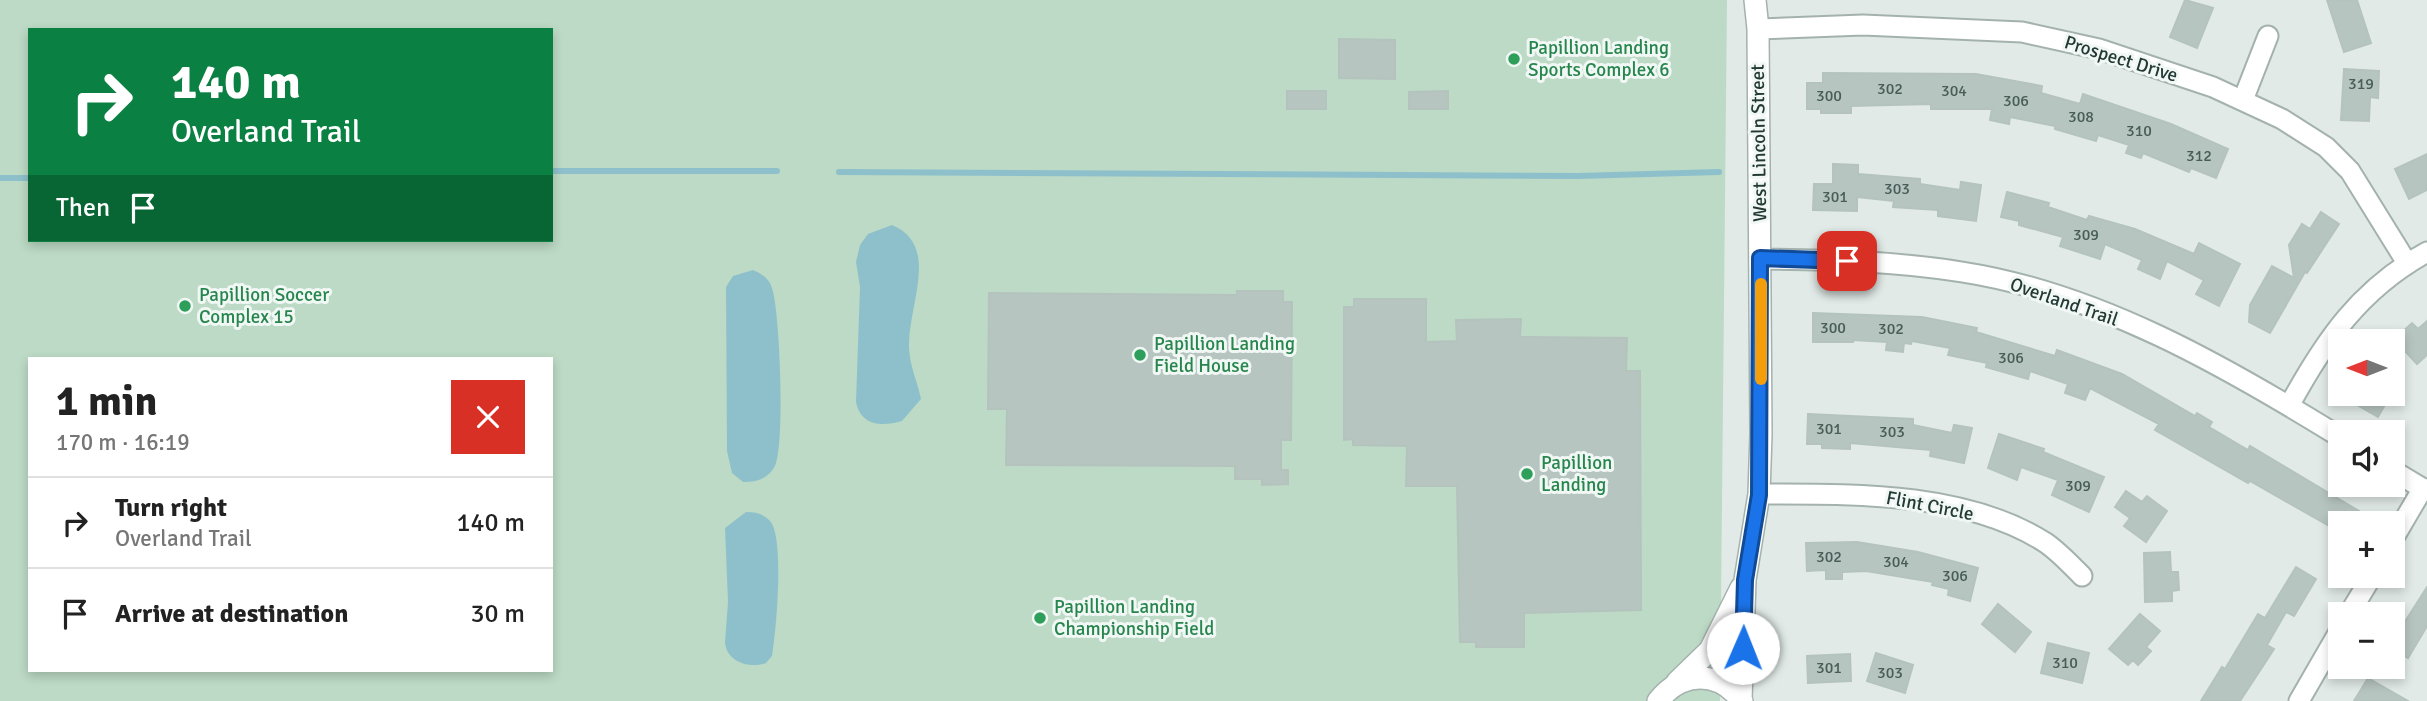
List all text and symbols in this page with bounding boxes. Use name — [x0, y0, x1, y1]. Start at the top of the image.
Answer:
street label: Prospect Drive — [2061, 30, 2181, 88]
place label: Papillion Landing Sports Complex 6 — [1528, 36, 1670, 82]
marker: Papillion Landing Sports Complex 6 — [1506, 51, 1522, 67]
text: 140 m — [171, 52, 301, 112]
icon: right — [56, 56, 147, 147]
street label: West Lincoln Street — [1746, 64, 1772, 222]
house number: 319 — [2348, 74, 2374, 94]
house number: 302 — [1877, 79, 1903, 99]
house number: 304 — [1941, 81, 1967, 101]
house number: 300 — [1816, 86, 1842, 106]
house number: 306 — [2003, 91, 2029, 111]
house number: 308 — [2068, 107, 2094, 127]
text: Overland Trail — [171, 112, 361, 151]
house number: 310 — [2126, 121, 2152, 141]
house number: 312 — [2186, 146, 2212, 166]
house number: 303 — [1884, 179, 1910, 199]
house number: 301 — [1822, 187, 1848, 207]
icon: arrive — [124, 189, 162, 227]
text: Then — [56, 192, 110, 224]
house number: 309 — [2073, 225, 2099, 245]
pin — [1817, 231, 1877, 291]
icon: arrive — [1828, 242, 1866, 280]
street label: Overland Trail — [2007, 272, 2121, 332]
place label: Papillion Soccer Complex 15 — [199, 283, 329, 329]
marker: Papillion Soccer Complex 15 — [177, 298, 193, 314]
house number: 300 — [1820, 318, 1846, 338]
house number: 302 — [1878, 319, 1904, 339]
north arrow — [2328, 329, 2404, 406]
map controls — [2328, 329, 2405, 679]
place label: Papillion Landing Field House — [1154, 332, 1295, 378]
marker: Papillion Landing Field House — [1132, 347, 1148, 363]
house number: 306 — [1998, 348, 2024, 368]
text: 1 min — [56, 376, 157, 427]
button: close — [451, 380, 525, 454]
house number: 301 — [1816, 419, 1842, 439]
button: sound — [2328, 420, 2405, 497]
house number: 303 — [1879, 422, 1905, 442]
text: 170 m · 16:19 — [56, 428, 190, 457]
place label: Papillion Landing — [1541, 451, 1612, 497]
marker: Papillion Landing — [1519, 466, 1535, 482]
house number: 309 — [2065, 476, 2091, 496]
street label: Flint Circle — [1884, 486, 1976, 526]
text: Turn right — [115, 492, 227, 524]
icon: right — [56, 504, 94, 542]
text: 140 m — [456, 507, 525, 539]
button: + — [2328, 511, 2405, 588]
text: Overland Trail — [115, 524, 252, 553]
house number: 302 — [1816, 547, 1842, 567]
house number: 304 — [1883, 552, 1909, 572]
house number: 306 — [1942, 566, 1968, 586]
icon: arrive — [56, 595, 94, 633]
place label: Papillion Landing Championship Field — [1054, 595, 1214, 641]
text: Arrive at destination — [115, 598, 348, 630]
text: 30 m — [470, 598, 525, 630]
button: − — [2328, 602, 2405, 679]
marker: Papillion Landing Championship Field — [1032, 610, 1048, 626]
position arrow — [1706, 611, 1780, 685]
house number: 310 — [2052, 653, 2078, 673]
house number: 301 — [1816, 658, 1842, 678]
house number: 303 — [1877, 663, 1903, 683]

